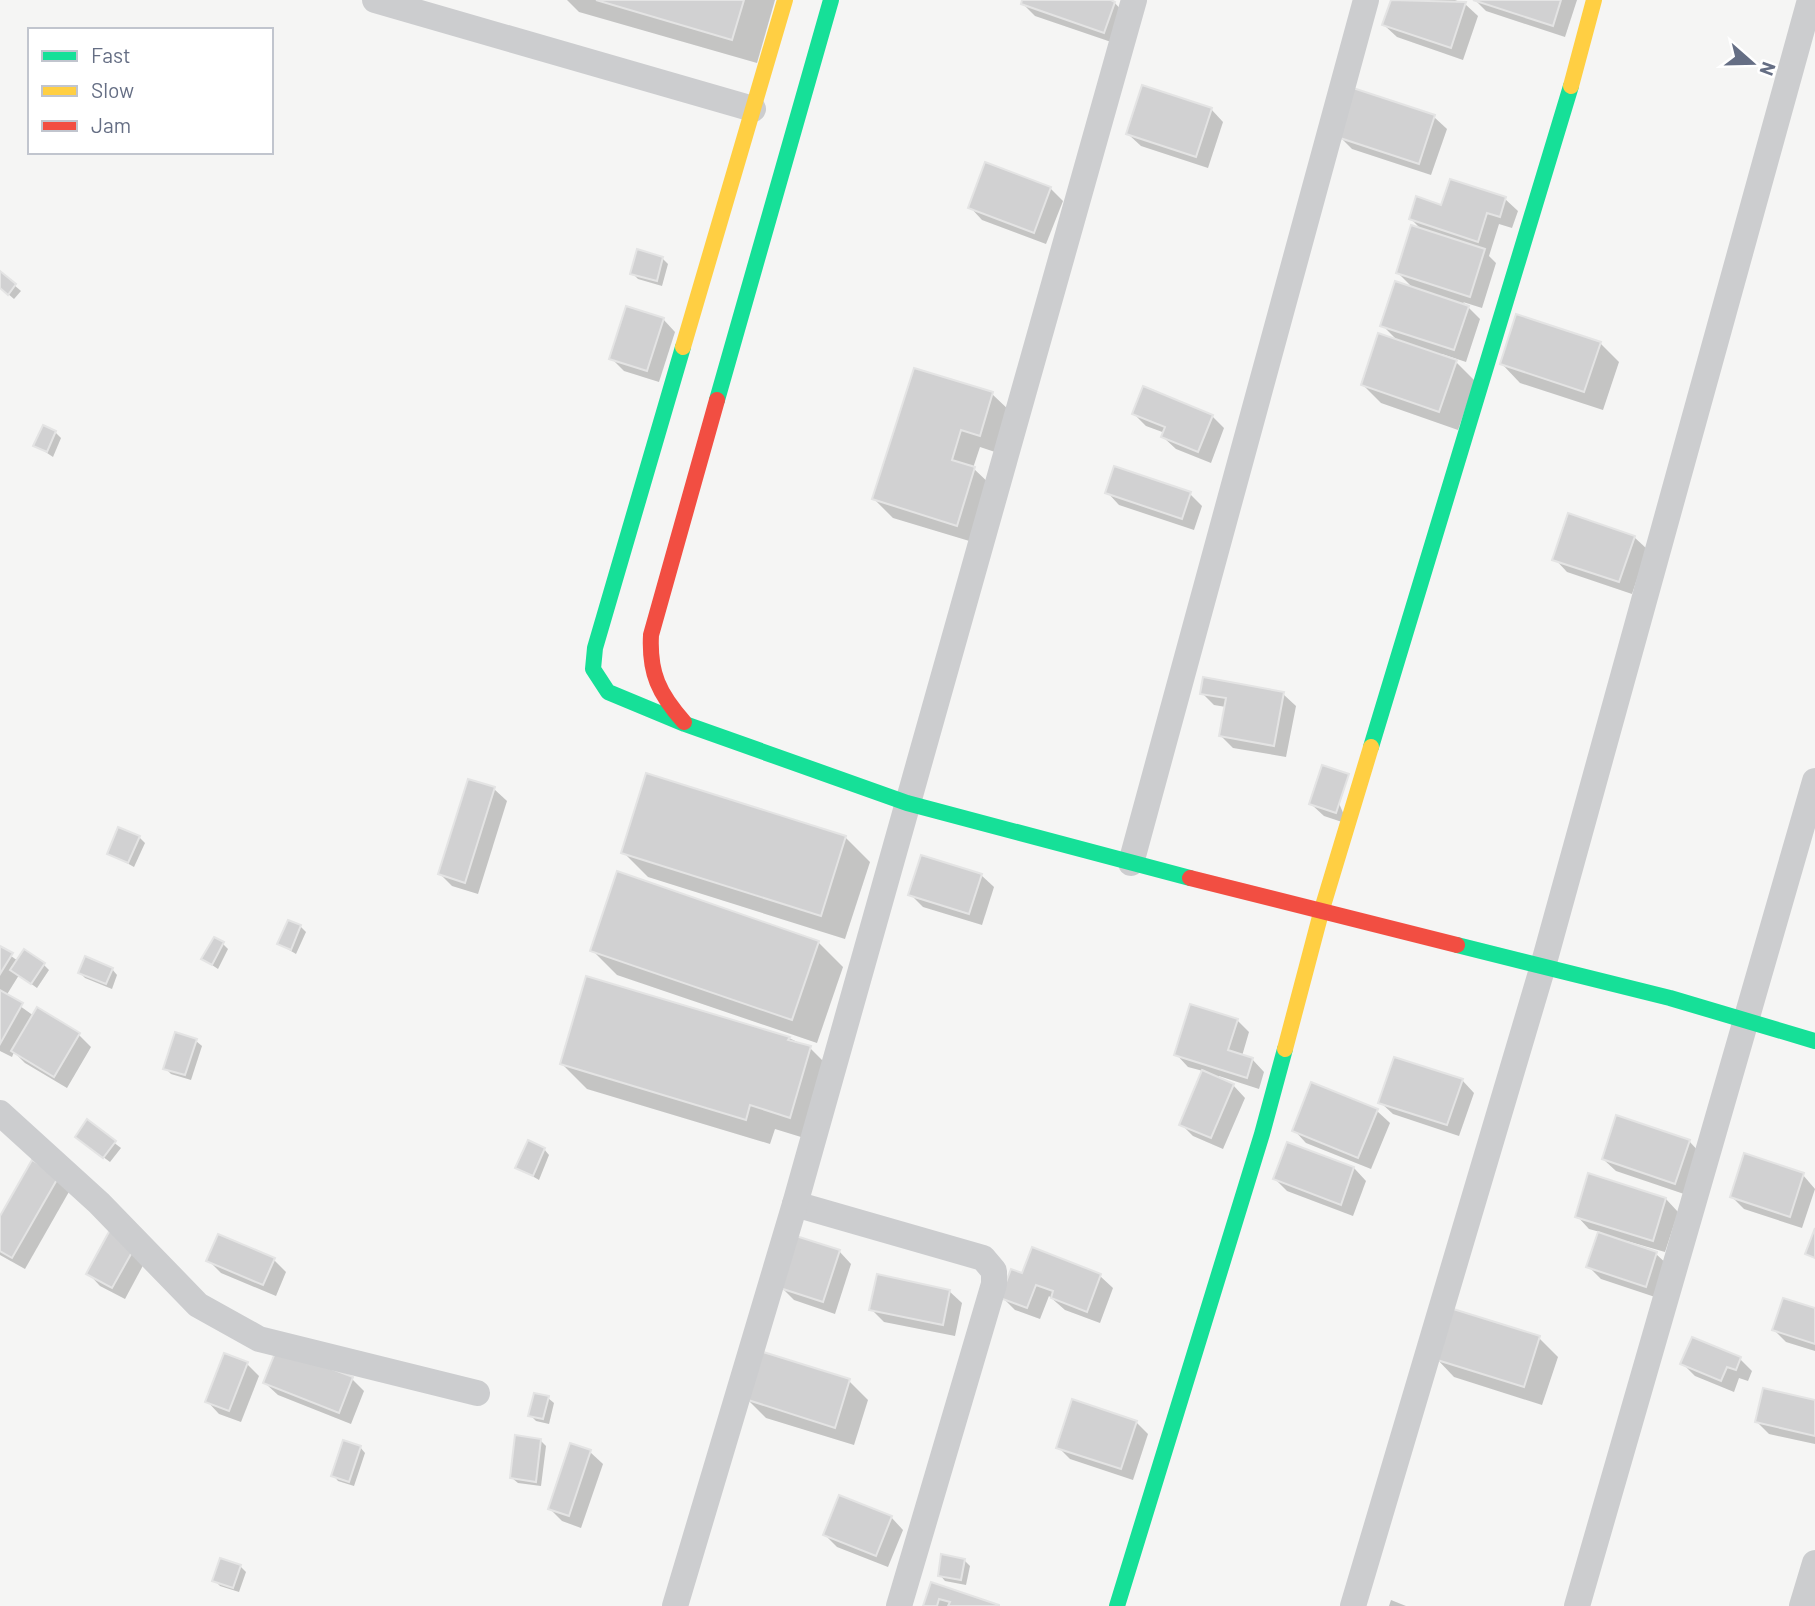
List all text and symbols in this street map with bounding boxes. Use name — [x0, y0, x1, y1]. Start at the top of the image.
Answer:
legend — [28, 28, 273, 154]
north arrow — [1717, 28, 1787, 98]
text: Fast — [91, 42, 131, 67]
text: N — [1755, 59, 1781, 79]
text: Slow — [91, 77, 134, 102]
text: Jam — [91, 112, 131, 137]

